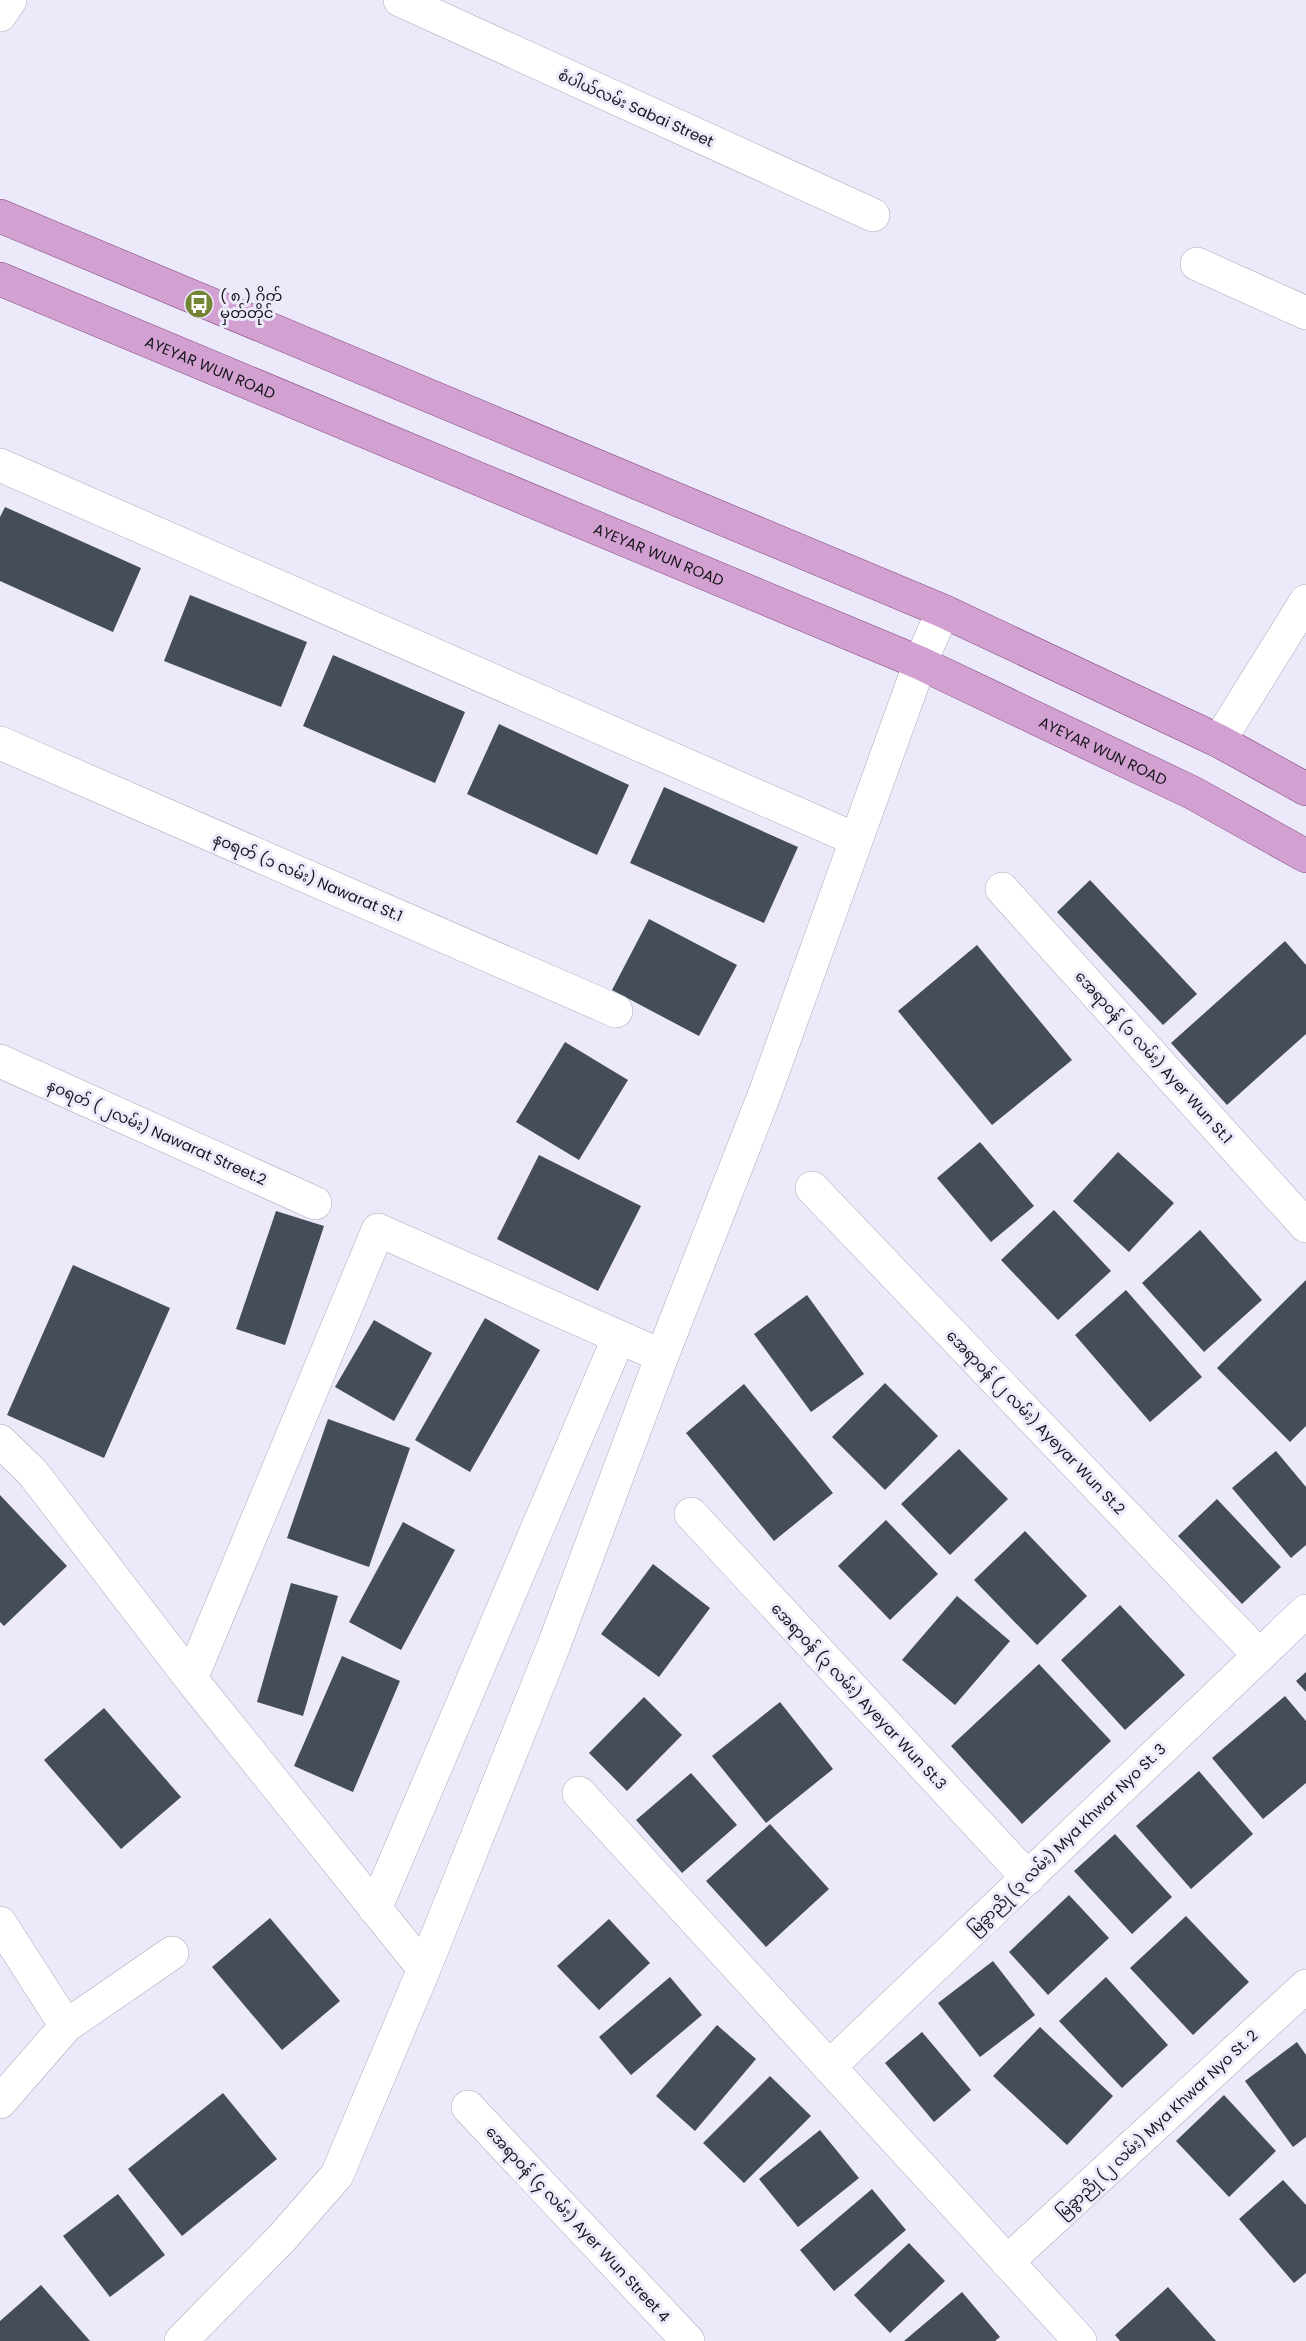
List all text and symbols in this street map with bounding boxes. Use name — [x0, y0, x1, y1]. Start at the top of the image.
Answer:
street label: စံပါယ်လမ်း Sabai Street — [555, 64, 717, 152]
place label: ( ၈ ) ဂိတ် မှတ်တိုင် — [220, 285, 282, 325]
bus stop icon: ( ၈ ) ဂိတ် မှတ်တိုင် — [183, 288, 215, 320]
street label: AYEYAR WUN ROAD — [142, 330, 279, 403]
street label: AYEYAR WUN ROAD — [590, 517, 727, 591]
street label: AYEYAR WUN ROAD — [1036, 711, 1171, 790]
street label: နဝရတ် (၁ လမ်း) Nawarat St.1 — [209, 828, 406, 928]
street label: အေရာဝန် (၁ လမ်း) Ayer Wun St.1 — [1069, 966, 1237, 1149]
street label: နဝရတ် ( ၂လမ်း) Nawarat Street.2 — [43, 1074, 270, 1192]
street label: အေရာဝန် (၂ လမ်း) Ayeyar Wun St.2 — [941, 1325, 1130, 1520]
street label: အေရာဝန် (၃ လမ်း) Ayeyar Wun St.3 — [765, 1598, 951, 1795]
street label: မြခွာညို (၃ လမ်း) Mya Khwar Nyo St. 3 — [964, 1739, 1172, 1941]
street label: မြခွာညို (၂ လမ်း) Mya Khwar Nyo St. 2 — [1052, 2025, 1263, 2224]
street label: အေရာဝန် (၄ လမ်း) Ayer Wun Street 4 — [480, 2121, 675, 2328]

